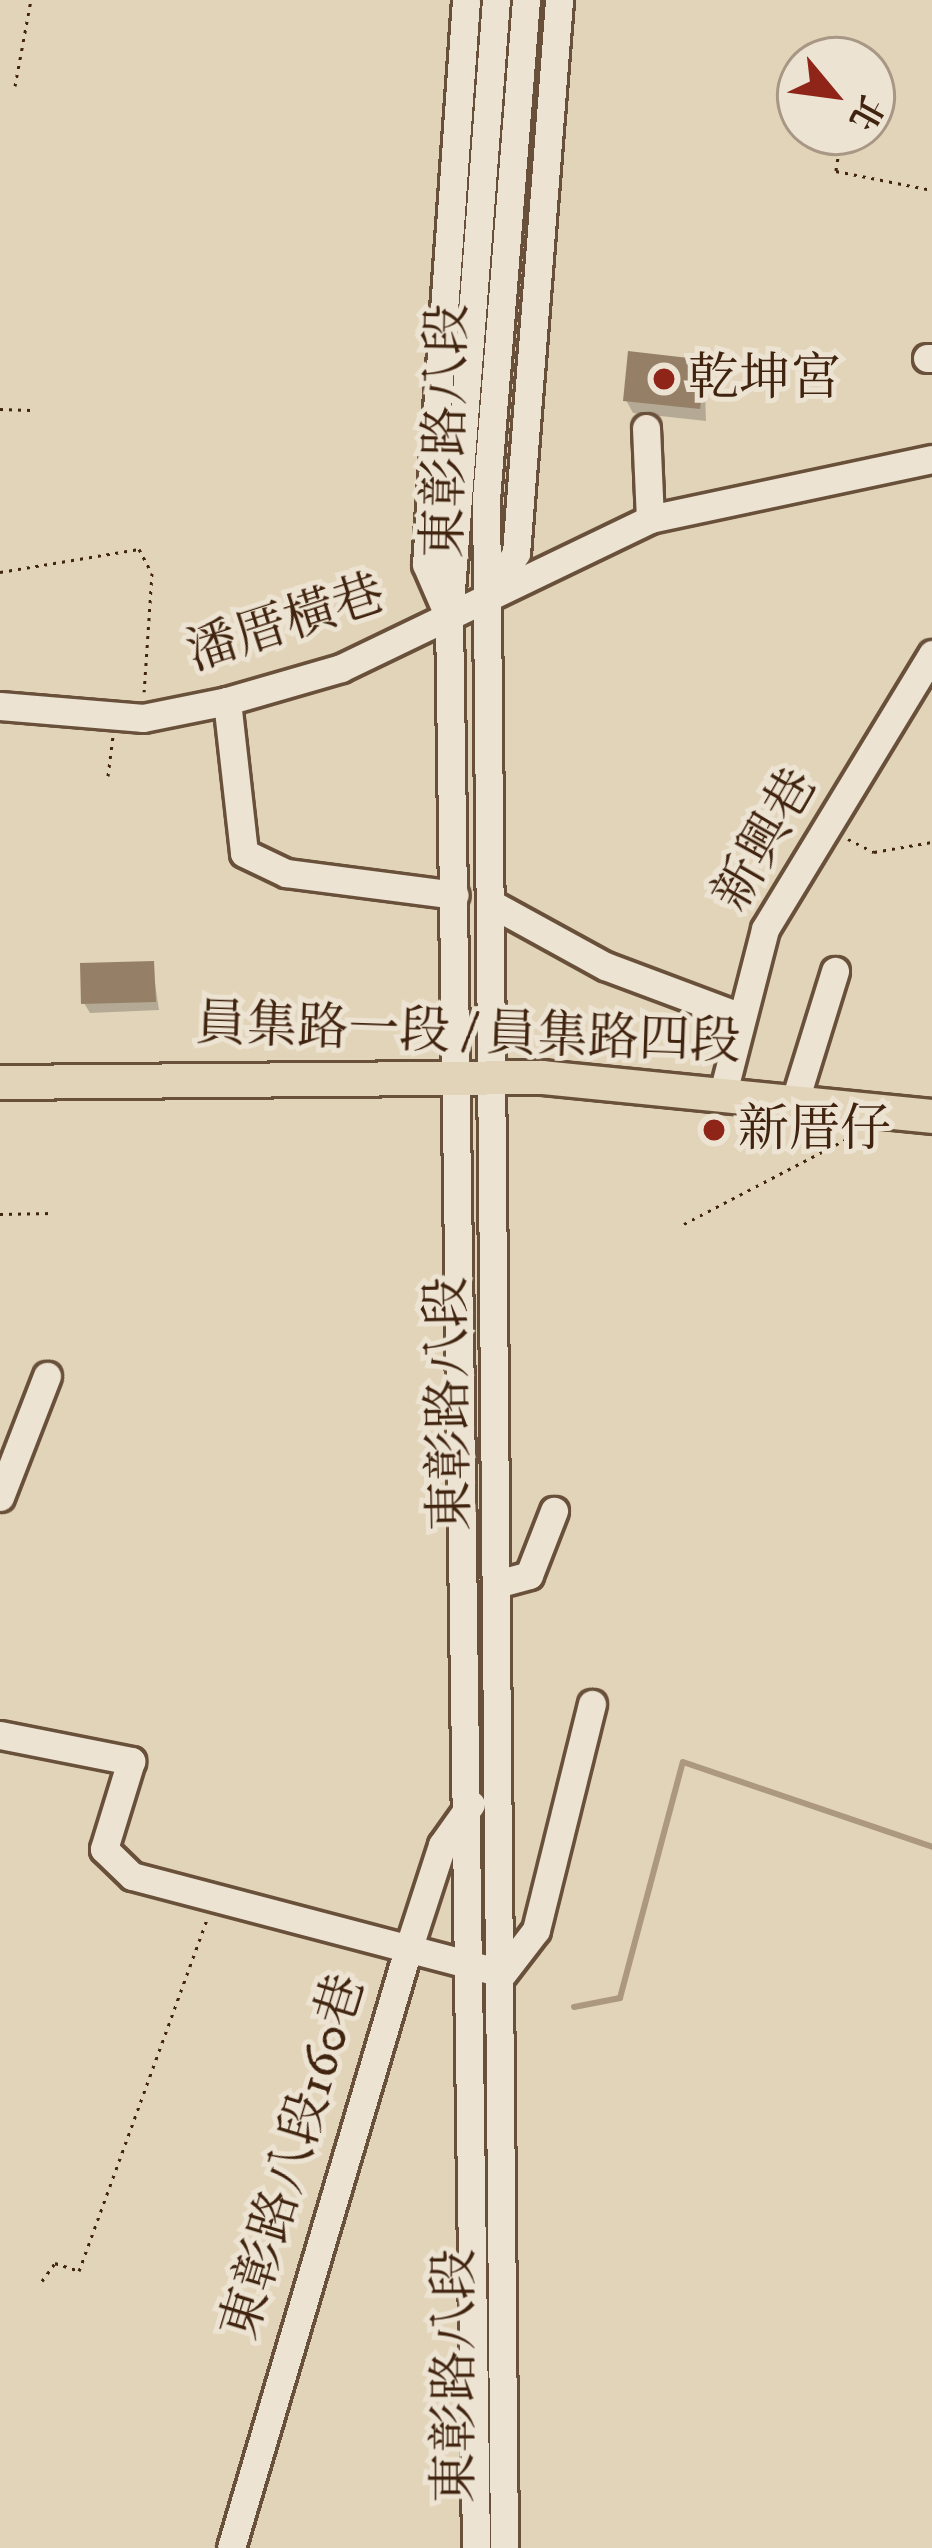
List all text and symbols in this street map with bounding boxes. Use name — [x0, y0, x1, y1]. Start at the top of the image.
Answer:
north arrow — [776, 36, 896, 156]
text: 北 — [839, 88, 891, 137]
street label: 東彰路八段 — [414, 303, 480, 559]
place label: 乾坤宮 — [688, 348, 841, 410]
marker: 乾坤宮 — [651, 366, 677, 392]
street label: 潘厝橫巷 — [180, 563, 392, 685]
street label: 新興巷 — [701, 758, 831, 922]
street label: 員集路一段 / 員集路四段 — [194, 994, 742, 1074]
place label: 新厝仔 — [738, 1099, 891, 1161]
marker: 新厝仔 — [701, 1117, 727, 1143]
street label: 東彰路八段 — [417, 1276, 483, 1532]
street label: 東彰路八段160巷 — [209, 1967, 379, 2347]
street label: 東彰路八段 — [425, 2249, 487, 2503]

